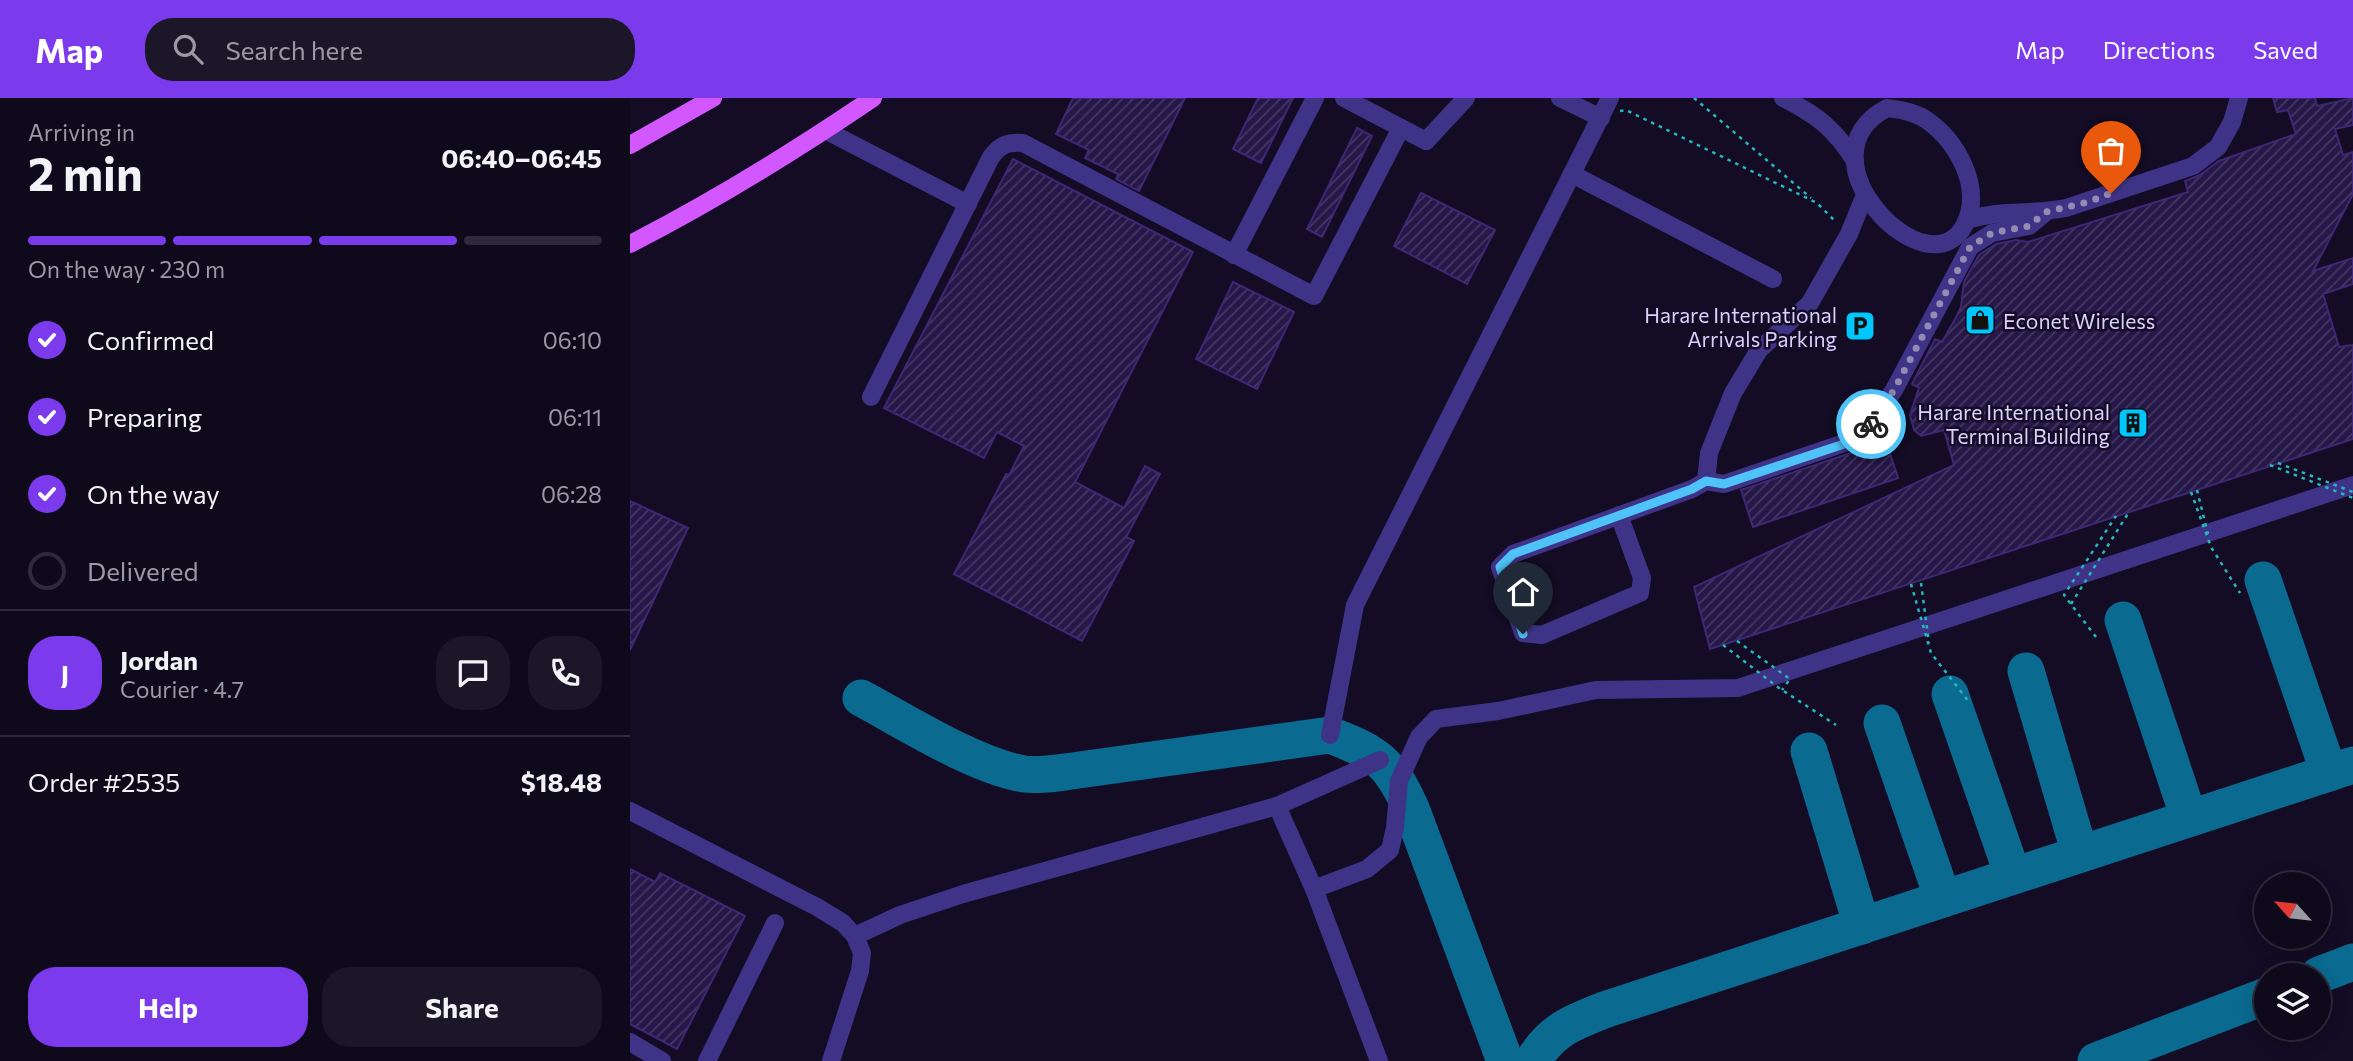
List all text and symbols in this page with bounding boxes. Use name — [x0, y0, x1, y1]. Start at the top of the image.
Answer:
search box — [145, 18, 635, 81]
text: Map — [35, 29, 103, 70]
icon: search — [169, 30, 207, 68]
text: Search here — [225, 34, 363, 65]
text: Map — [2015, 35, 2065, 64]
text: Directions — [2103, 35, 2215, 64]
text: Saved — [2253, 35, 2318, 64]
text: Arriving in — [28, 118, 135, 146]
pin — [2081, 121, 2141, 193]
icon: bag — [2092, 132, 2130, 170]
text: 06:40–06:45 — [441, 142, 602, 173]
text: 2 min — [28, 144, 143, 200]
text: On the way · 230 m — [28, 255, 225, 283]
place label: Harare International Arrivals Parking — [1644, 302, 1837, 351]
shop icon: Econet Wireless — [1963, 303, 1997, 337]
place label: Econet Wireless — [2003, 308, 2155, 333]
parking icon: Harare International Arrivals Parking — [1843, 309, 1877, 343]
icon: check — [28, 321, 66, 359]
text: Confirmed — [87, 324, 214, 355]
text: 06:10 — [543, 326, 602, 354]
courier — [1836, 389, 1906, 459]
icon: check — [28, 398, 66, 436]
place label: Harare International Terminal Building — [1917, 399, 2110, 448]
text: Preparing — [87, 401, 202, 432]
text: 06:11 — [548, 403, 602, 431]
icon: bike — [1852, 405, 1890, 443]
building icon: Harare International Terminal Building — [2116, 406, 2150, 440]
icon: check — [28, 475, 66, 513]
text: On the way — [87, 478, 220, 509]
text: 06:28 — [541, 480, 602, 508]
text: Delivered — [87, 555, 198, 586]
pin — [1493, 562, 1553, 634]
icon: home — [1504, 573, 1542, 611]
button: chat — [436, 636, 510, 710]
button: phone — [528, 636, 602, 710]
text: Jordan — [120, 644, 198, 675]
text: J — [61, 658, 69, 689]
text: Courier · 4.7 — [120, 675, 244, 703]
text: Order #2535 — [28, 766, 180, 797]
text: $18.48 — [521, 766, 602, 797]
north arrow — [2254, 872, 2331, 948]
map controls — [2254, 872, 2331, 1040]
button: layers — [2254, 963, 2331, 1040]
button: Help — [28, 967, 308, 1047]
button: Share — [322, 967, 602, 1047]

